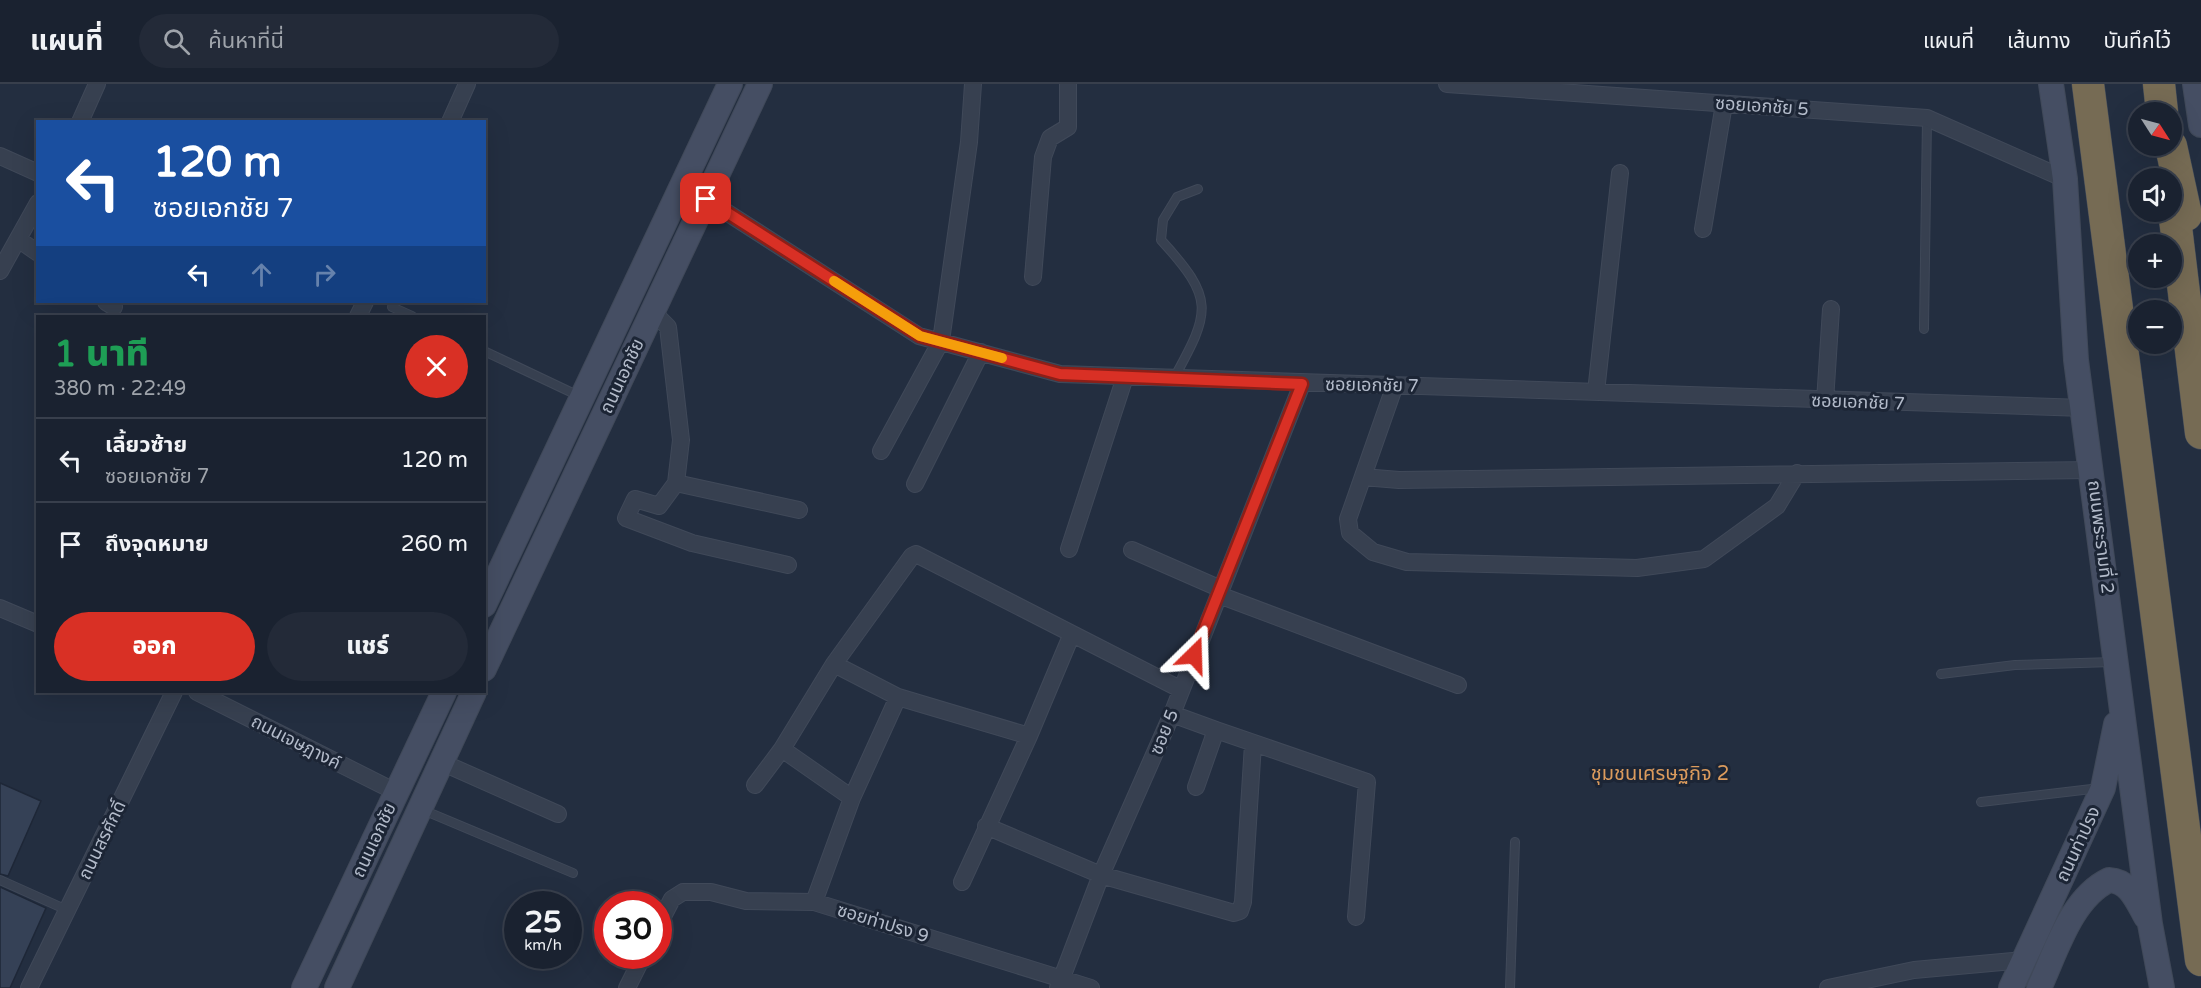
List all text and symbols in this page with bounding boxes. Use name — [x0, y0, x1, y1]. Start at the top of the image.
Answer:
search box — [139, 14, 559, 68]
text: แผนที่ — [30, 24, 103, 58]
icon: search — [160, 25, 193, 58]
text: ค้นหาที่นี่ — [208, 28, 284, 54]
text: แผนที่ — [1923, 29, 1974, 54]
text: เส้นทาง — [2007, 29, 2071, 54]
text: บันทึกไว้ — [2104, 29, 2171, 54]
street label: ซอยเอกชัย 5 — [1714, 92, 1810, 120]
north arrow — [2128, 102, 2182, 156]
map controls — [2128, 102, 2182, 354]
text: 120 m — [153, 137, 282, 188]
icon: left — [54, 144, 132, 222]
button: sound — [2128, 168, 2182, 222]
pin — [680, 173, 731, 224]
icon: arrive — [689, 182, 722, 215]
text: ซอยเอกชัย 7 — [153, 192, 294, 225]
button: + — [2128, 234, 2182, 288]
icon: left — [182, 258, 215, 291]
icon: ahead — [245, 258, 278, 291]
icon: right — [308, 258, 341, 291]
button: − — [2128, 300, 2182, 354]
text: 1 นาที — [54, 333, 149, 376]
button: close — [405, 335, 468, 398]
street label: ถนนเอกชัย — [595, 335, 649, 417]
street label: ซอยเอกชัย 7 — [1325, 373, 1419, 397]
text: 380 m · 22:49 — [54, 377, 186, 401]
street label: ซอยเอกชัย 7 — [1811, 389, 1905, 415]
text: เลี้ยวซ้าย — [105, 432, 187, 458]
icon: left — [54, 444, 87, 477]
text: 120 m — [401, 447, 468, 473]
text: ซอยเอกชัย 7 — [105, 465, 209, 489]
street label: ถนนพระรามที่ 2 — [2083, 479, 2121, 595]
icon: arrive — [54, 528, 87, 561]
text: ถึงจุดหมาย — [105, 531, 209, 557]
text: 260 m — [401, 531, 468, 557]
button: ออก — [54, 612, 255, 681]
button: แชร์ — [267, 612, 468, 681]
position arrow — [1162, 623, 1226, 687]
street label: ซอย 5 — [1145, 706, 1183, 758]
street label: ถนนเจษฎางค์ — [247, 710, 345, 774]
district label: ชุมชนเศรษฐกิจ 2 — [1591, 762, 1729, 786]
street label: ถนนสรศักดิ์ — [73, 797, 131, 883]
street label: ถนนเอกชัย — [347, 799, 401, 881]
street label: ถนนท่าปรง — [2051, 803, 2105, 885]
speed limit sign: 30 — [594, 891, 672, 969]
street label: ซอยท่าปรง 9 — [835, 899, 931, 947]
text: 25 — [524, 904, 562, 941]
text: km/h — [524, 936, 562, 954]

